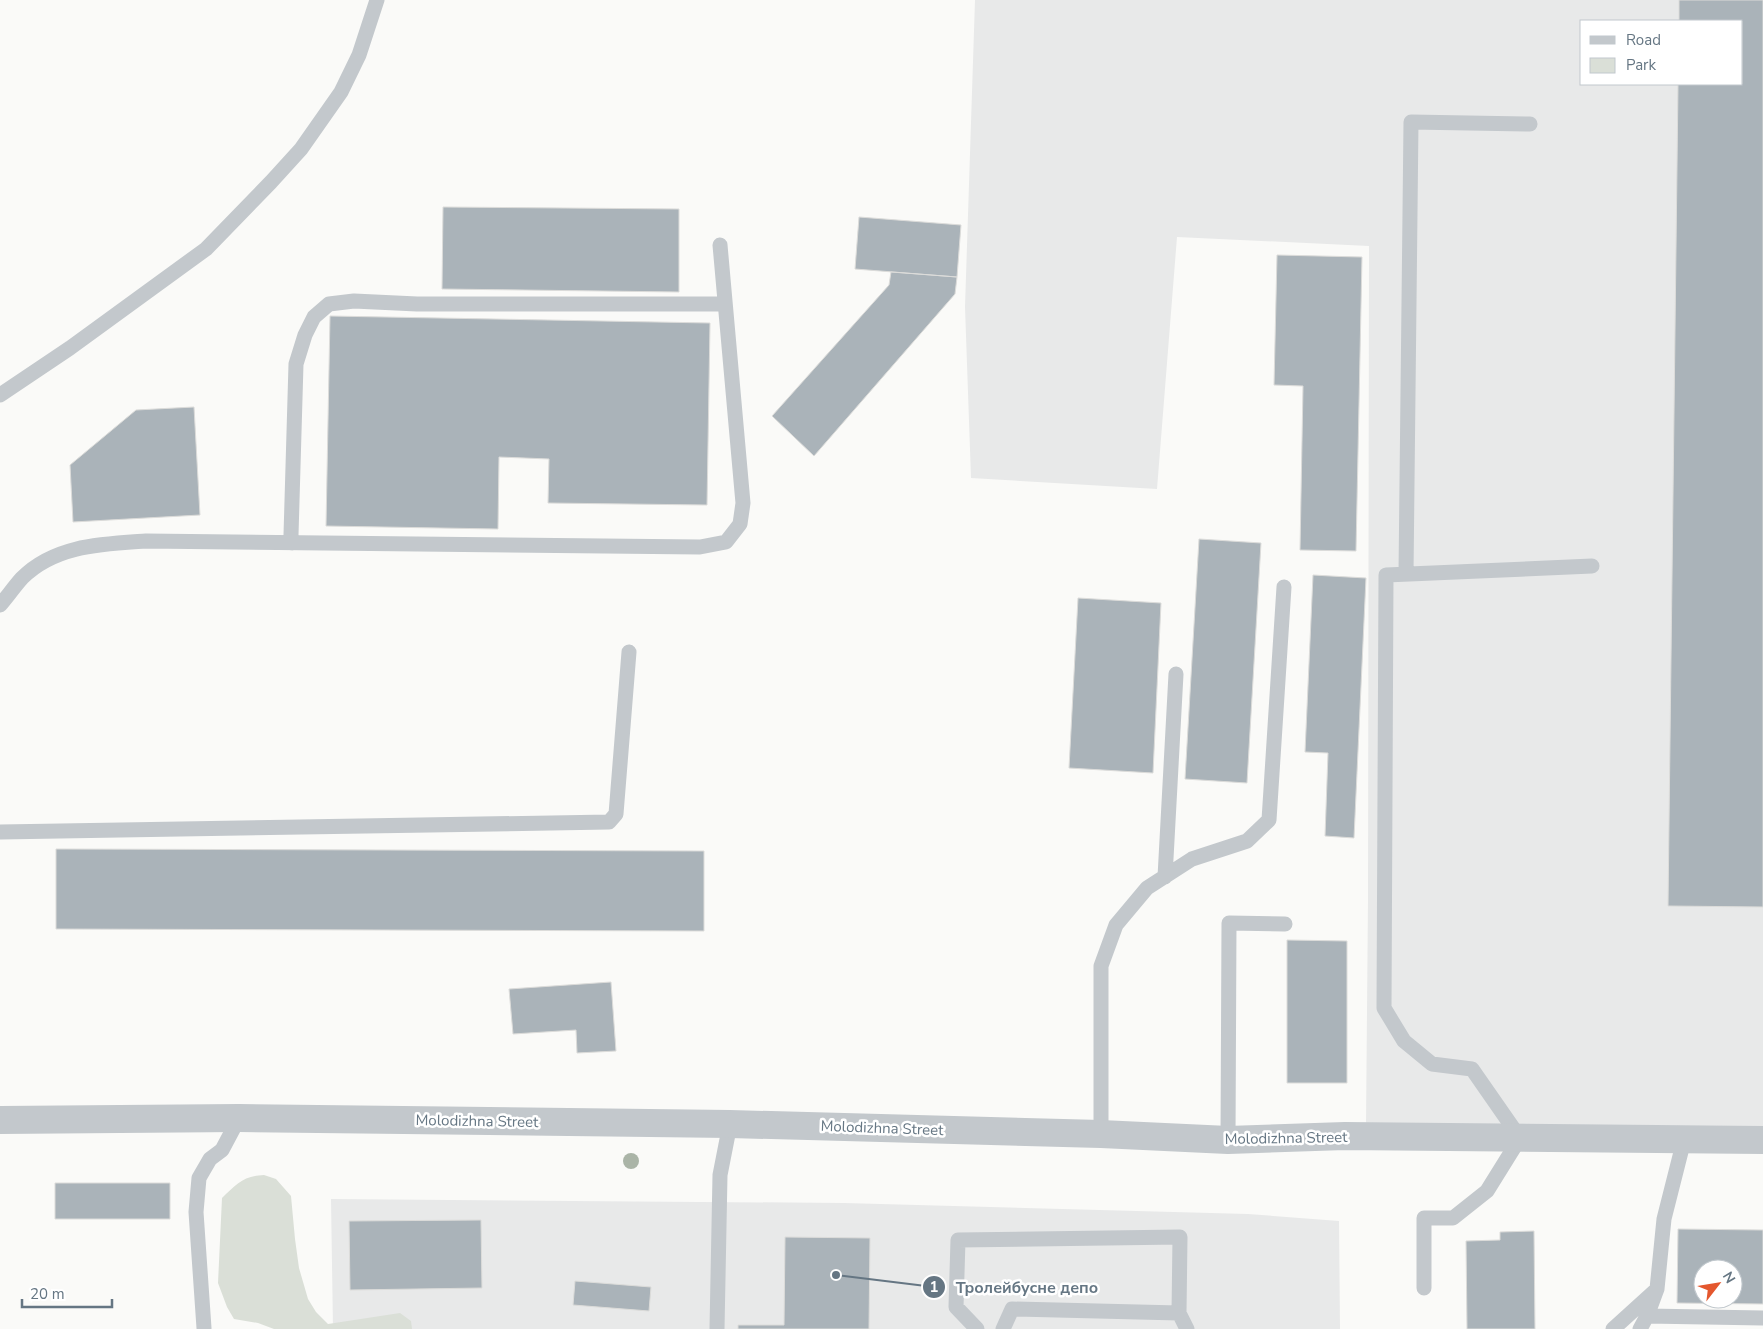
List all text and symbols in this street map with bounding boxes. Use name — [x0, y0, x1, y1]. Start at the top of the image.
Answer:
legend — [1580, 20, 1743, 85]
text: Road — [1626, 30, 1661, 50]
text: Park — [1626, 55, 1656, 75]
street label: Molodizhna Street — [415, 1110, 539, 1132]
street label: Molodizhna Street — [820, 1116, 944, 1140]
street label: Molodizhna Street — [1224, 1127, 1348, 1149]
north arrow — [1693, 1259, 1743, 1309]
text: N — [1718, 1268, 1740, 1287]
callout: Тролейбусне депо — [921, 1271, 1109, 1302]
scale bar — [22, 1276, 112, 1308]
text: 1 — [929, 1277, 939, 1297]
text: Тролейбусне депо — [956, 1277, 1098, 1299]
text: 20 m — [30, 1284, 65, 1304]

